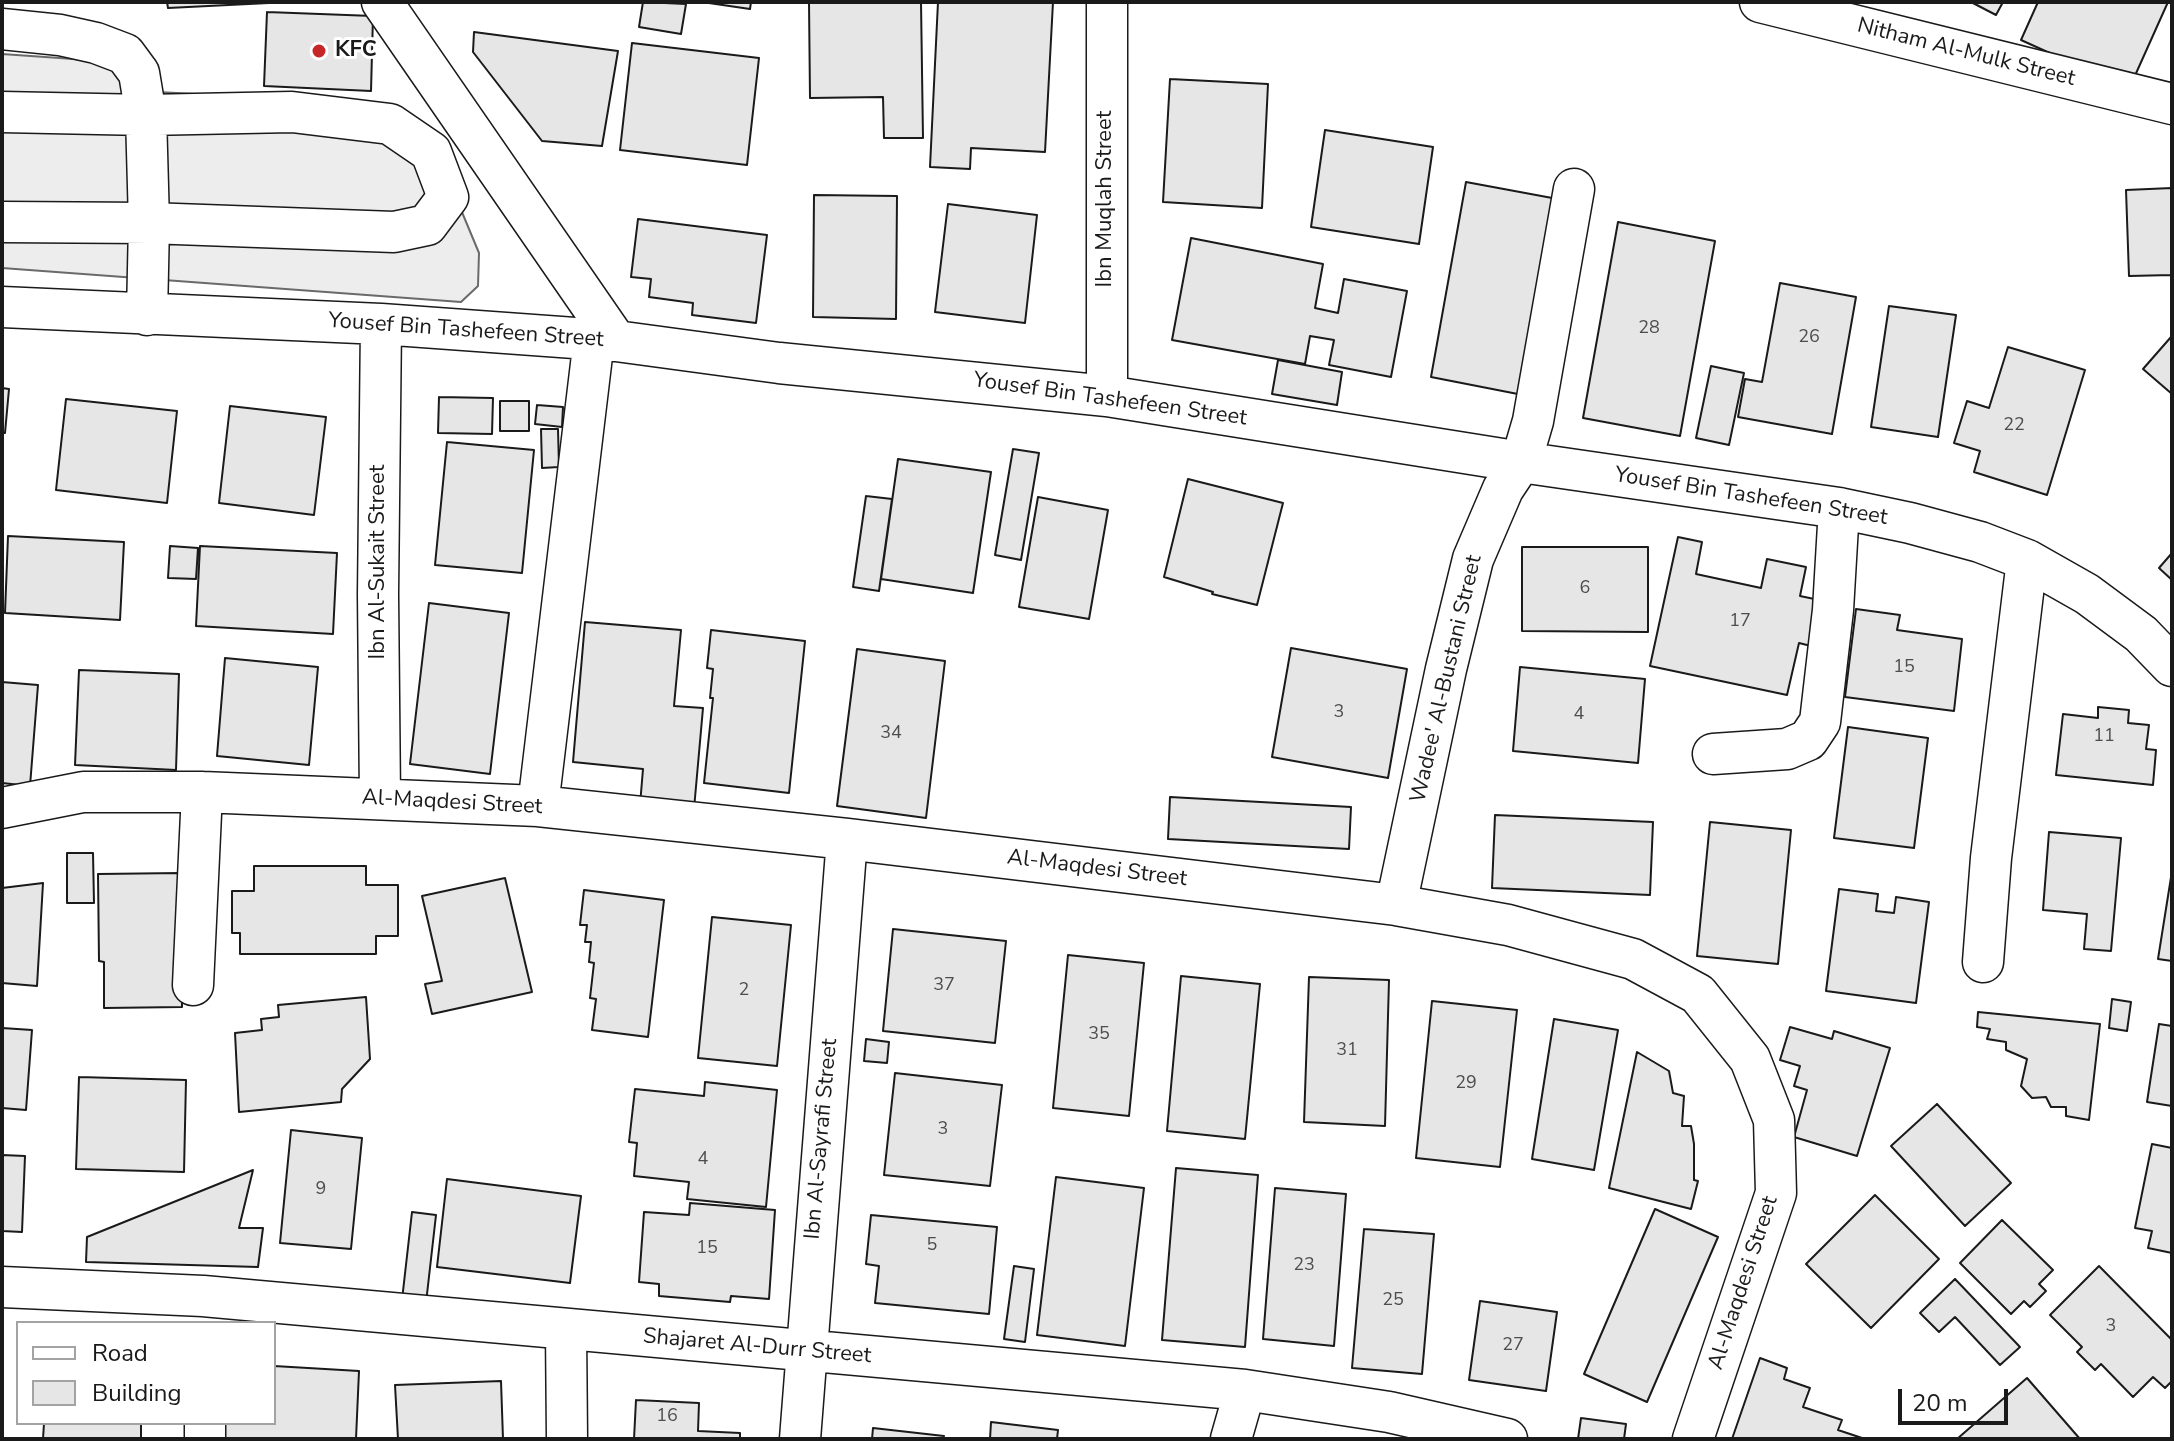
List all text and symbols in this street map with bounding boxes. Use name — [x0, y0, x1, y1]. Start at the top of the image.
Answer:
street label: Nitham Al-Mulk Street — [1854, 13, 2078, 93]
place label: KFC — [335, 38, 377, 64]
marker: KFC — [310, 42, 328, 60]
street label: Ibn Muqlah Street — [1093, 111, 1119, 287]
street label: Yousef Bin Tashefeen Street — [327, 308, 605, 354]
house number: 28 — [1638, 318, 1660, 340]
house number: 26 — [1798, 327, 1820, 349]
street label: Yousef Bin Tashefeen Street — [972, 368, 1248, 432]
house number: 22 — [2003, 415, 2025, 437]
street label: Yousef Bin Tashefeen Street — [1613, 462, 1889, 532]
street label: Ibn Al-Sukait Street — [366, 465, 392, 659]
street label: Wadee' Al-Bustani Street — [1406, 553, 1488, 805]
house number: 6 — [1580, 578, 1590, 600]
house number: 17 — [1729, 611, 1751, 633]
house number: 15 — [1893, 657, 1915, 679]
house number: 3 — [1334, 702, 1344, 724]
house number: 4 — [1574, 704, 1584, 726]
house number: 34 — [880, 723, 902, 745]
house number: 11 — [2093, 726, 2115, 748]
street label: Al-Maqdesi Street — [361, 785, 543, 821]
street label: Al-Maqdesi Street — [1006, 845, 1188, 893]
house number: 37 — [933, 975, 955, 997]
house number: 2 — [739, 980, 749, 1002]
house number: 35 — [1088, 1024, 1110, 1046]
street label: Ibn Al-Sayrafi Street — [800, 1037, 844, 1241]
house number: 31 — [1336, 1040, 1358, 1062]
house number: 29 — [1455, 1073, 1477, 1095]
house number: 3 — [938, 1119, 948, 1141]
house number: 4 — [698, 1149, 708, 1171]
house number: 9 — [316, 1179, 326, 1201]
street label: Al-Maqdesi Street — [1703, 1193, 1785, 1373]
house number: 5 — [927, 1235, 937, 1257]
house number: 15 — [696, 1238, 718, 1260]
house number: 23 — [1293, 1255, 1315, 1277]
house number: 25 — [1382, 1290, 1404, 1312]
house number: 3 — [2106, 1316, 2116, 1338]
legend — [16, 1321, 276, 1425]
street label: Shajaret Al-Durr Street — [642, 1324, 872, 1370]
house number: 27 — [1502, 1335, 1524, 1357]
text: Road — [92, 1337, 148, 1369]
scale bar — [1902, 1373, 2012, 1423]
text: Building — [92, 1377, 182, 1409]
text: 20 m — [1912, 1387, 1968, 1419]
house number: 16 — [656, 1406, 678, 1428]

